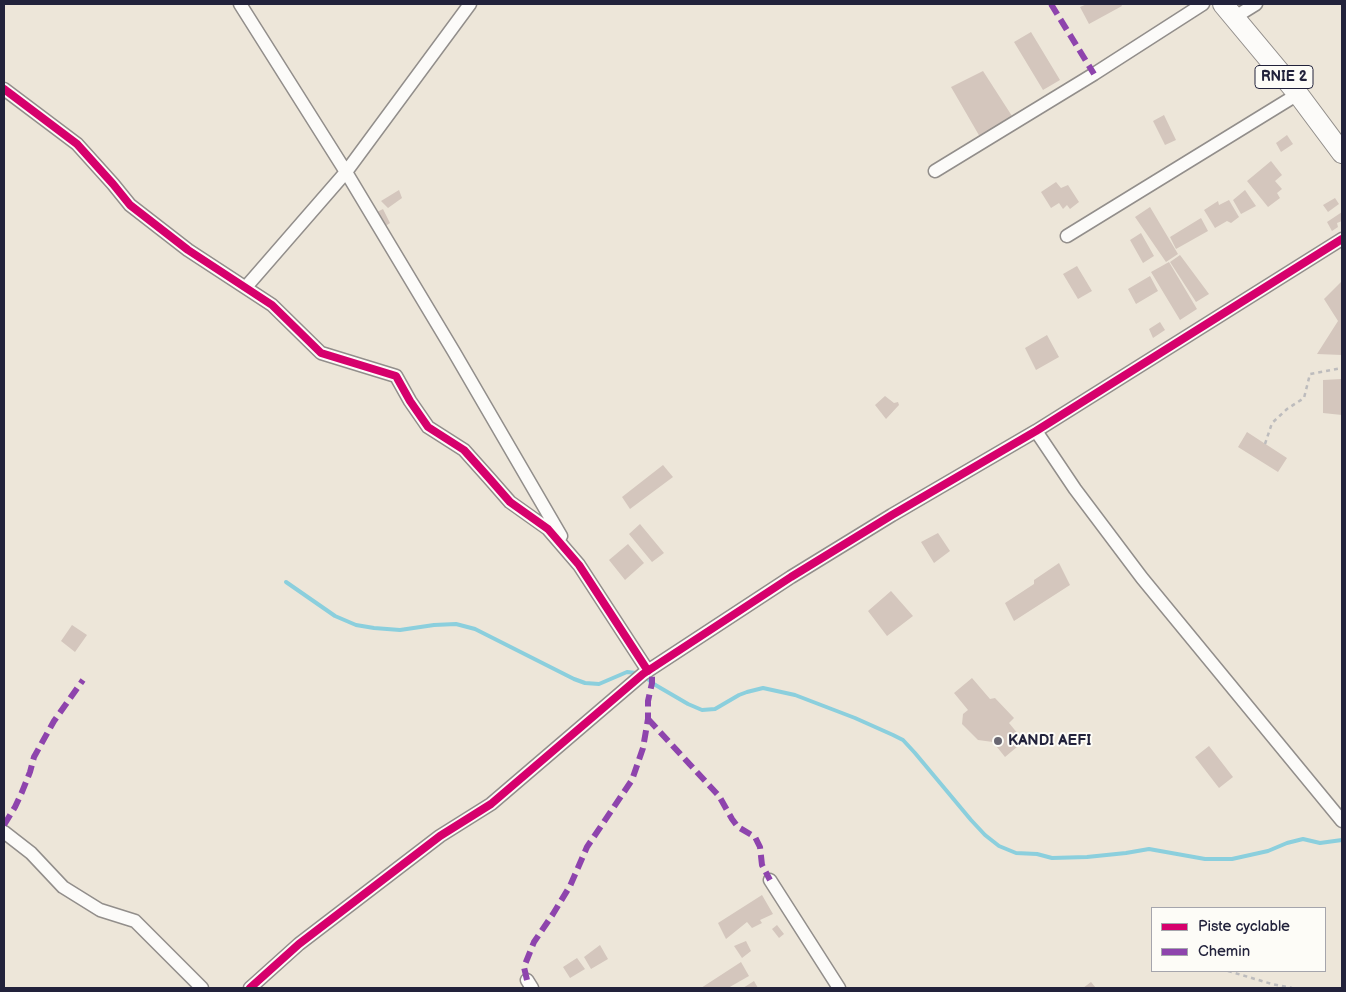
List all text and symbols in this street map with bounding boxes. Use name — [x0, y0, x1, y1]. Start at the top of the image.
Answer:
road number: RNIE 2 — [1255, 66, 1313, 88]
place label: KANDI AEFI — [1008, 732, 1091, 750]
marker: KANDI AEFI — [992, 735, 1004, 747]
legend — [1151, 907, 1326, 972]
text: Piste cyclable — [1198, 917, 1290, 936]
text: Chemin — [1198, 942, 1250, 961]

